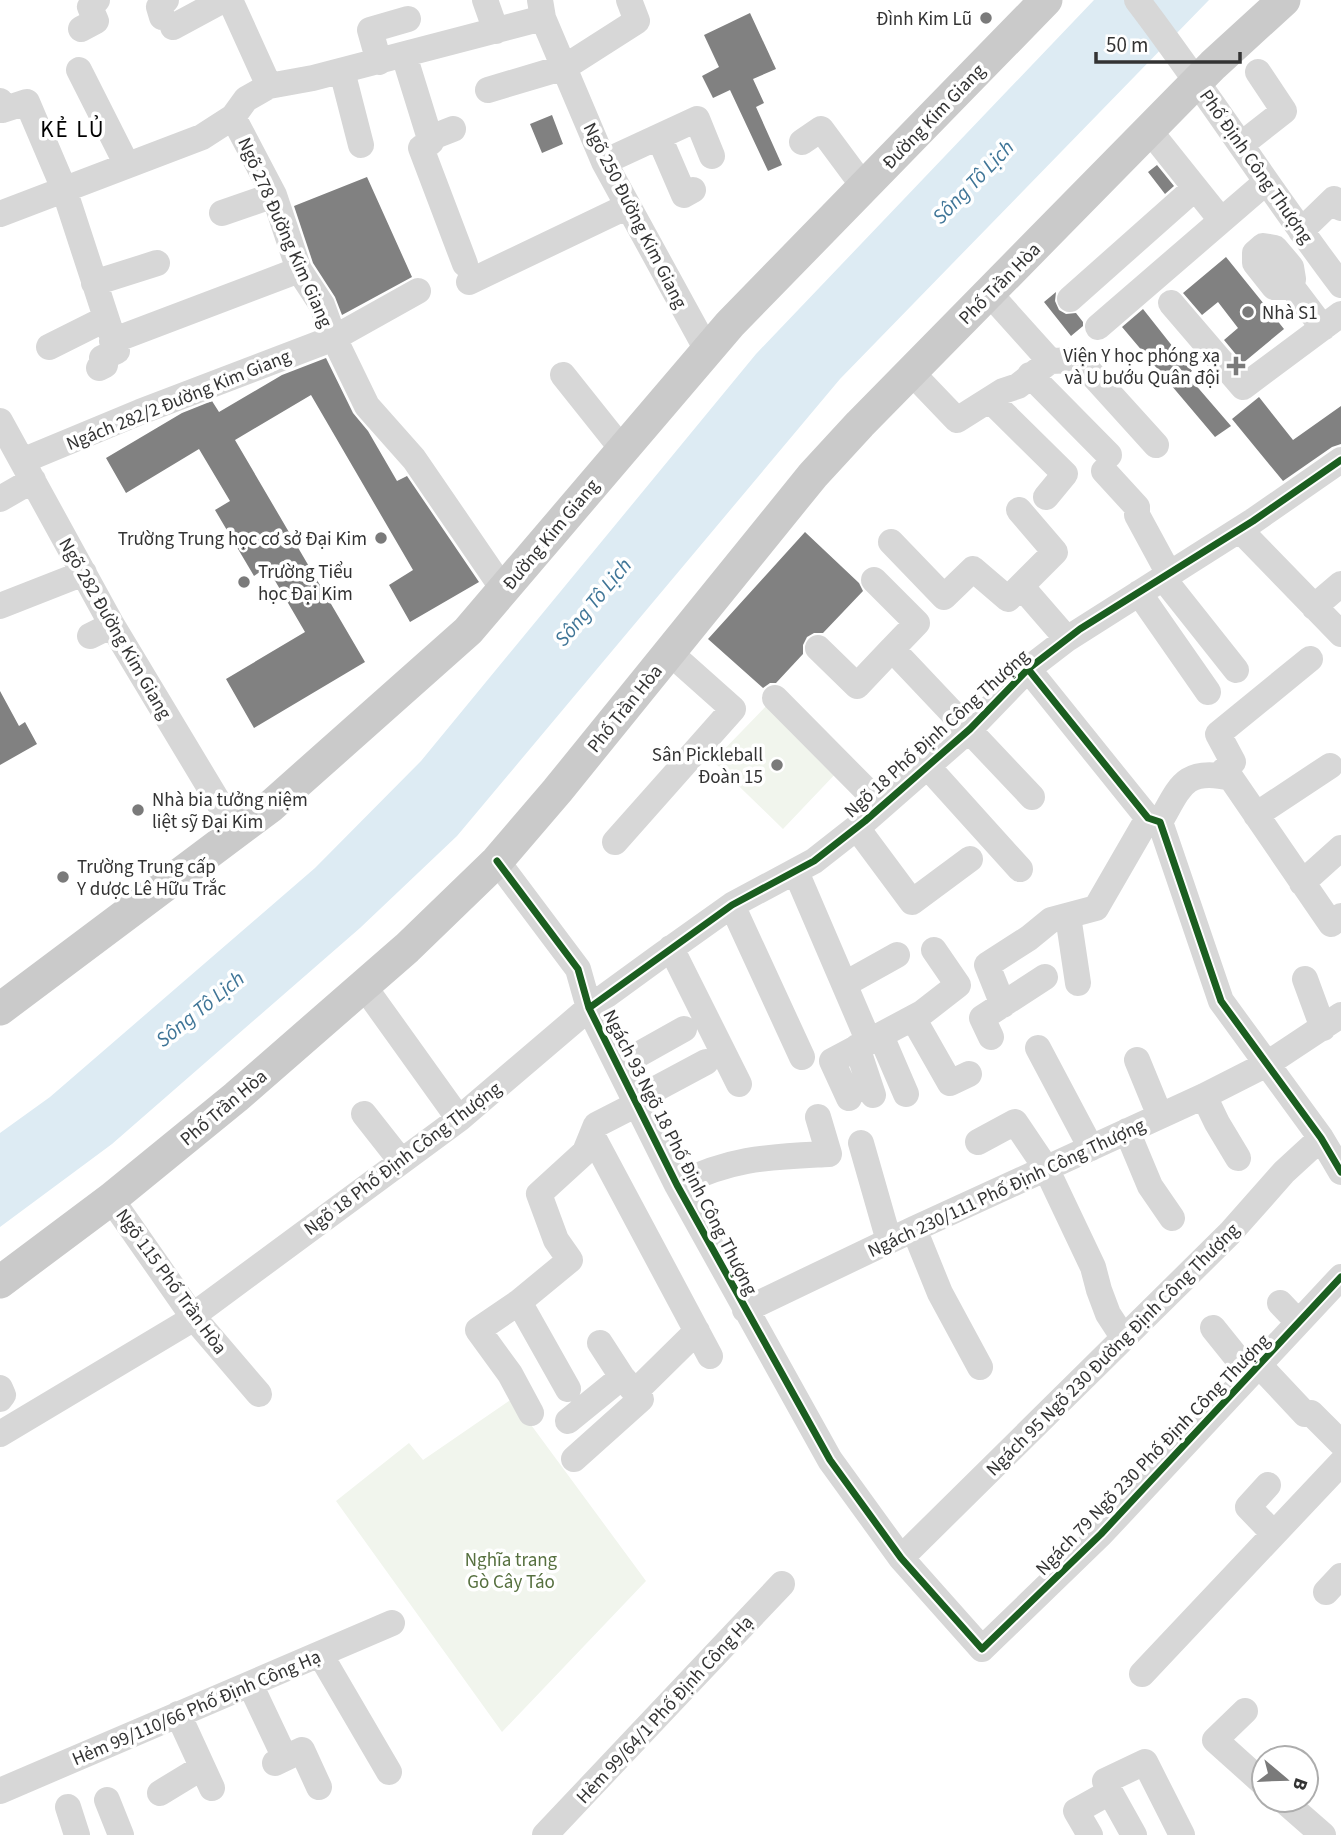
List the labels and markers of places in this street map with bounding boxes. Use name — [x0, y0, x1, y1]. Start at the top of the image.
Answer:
place label: Đình Kim Lũ — [876, 6, 972, 33]
marker: Đình Kim Lũ — [978, 10, 994, 26]
place label: Nhà S1 — [1262, 300, 1318, 327]
marker: Nhà S1 — [1240, 304, 1256, 320]
place label: Viện Y học phóng xạ và U bướu Quân đội — [1063, 343, 1220, 392]
marker: Viện Y học phóng xạ và U bướu Quân đội — [1226, 356, 1246, 376]
place label: Trường Trung học cơ sở Đại Kim — [118, 526, 367, 553]
marker: Trường Trung học cơ sở Đại Kim — [373, 530, 389, 546]
place label: Trường Tiểu học Đại Kim — [258, 559, 353, 608]
marker: Trường Tiểu học Đại Kim — [236, 574, 252, 590]
place label: Sân Pickleball Đoàn 15 — [652, 742, 763, 791]
marker: Sân Pickleball Đoàn 15 — [769, 757, 785, 773]
place label: Nhà bia tưởng niệm liệt sỹ Đại Kim — [152, 787, 308, 836]
marker: Nhà bia tưởng niệm liệt sỹ Đại Kim — [130, 802, 146, 818]
place label: Trường Trung cấp Y dược Lê Hữu Trắc — [76, 854, 227, 903]
marker: Trường Trung cấp Y dược Lê Hữu Trắc — [55, 869, 71, 885]

